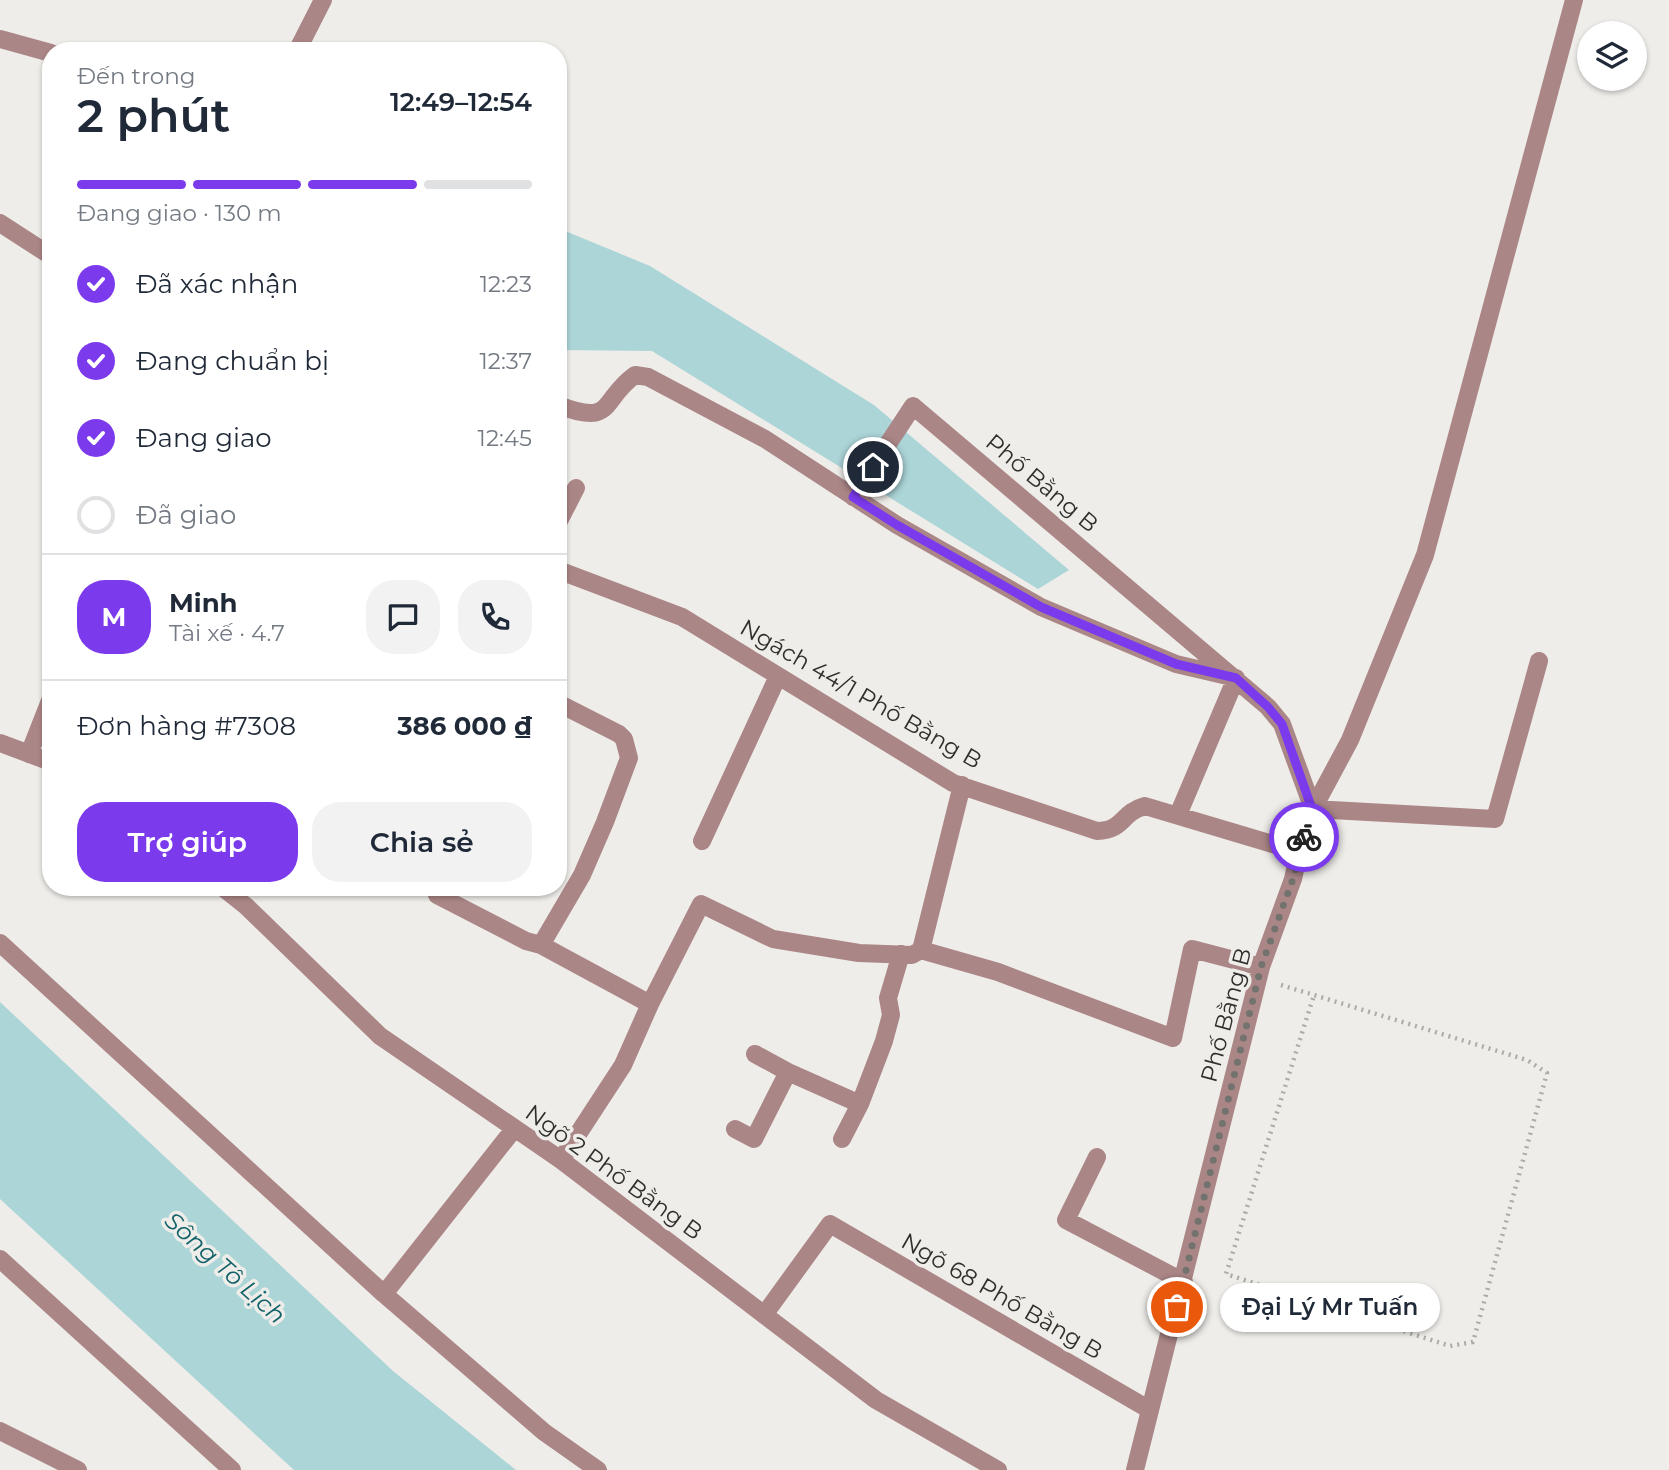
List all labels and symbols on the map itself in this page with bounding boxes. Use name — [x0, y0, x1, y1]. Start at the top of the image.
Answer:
street label: Phố Bằng B — [980, 428, 1104, 538]
pin — [843, 437, 903, 497]
street label: Ngách 44/1 Phố Bằng B — [735, 613, 987, 775]
courier — [1269, 802, 1339, 872]
street label: Phố Bằng B — [1195, 945, 1257, 1085]
street label: Ngõ 2 Phố Bằng B — [520, 1098, 708, 1246]
water label: Sông Tô Lịch — [159, 1206, 292, 1329]
street label: Ngõ 68 Phố Bằng B — [896, 1227, 1108, 1365]
pin — [1147, 1277, 1207, 1337]
callout: Đại Lý Mr Tuấn — [1219, 1282, 1440, 1332]

